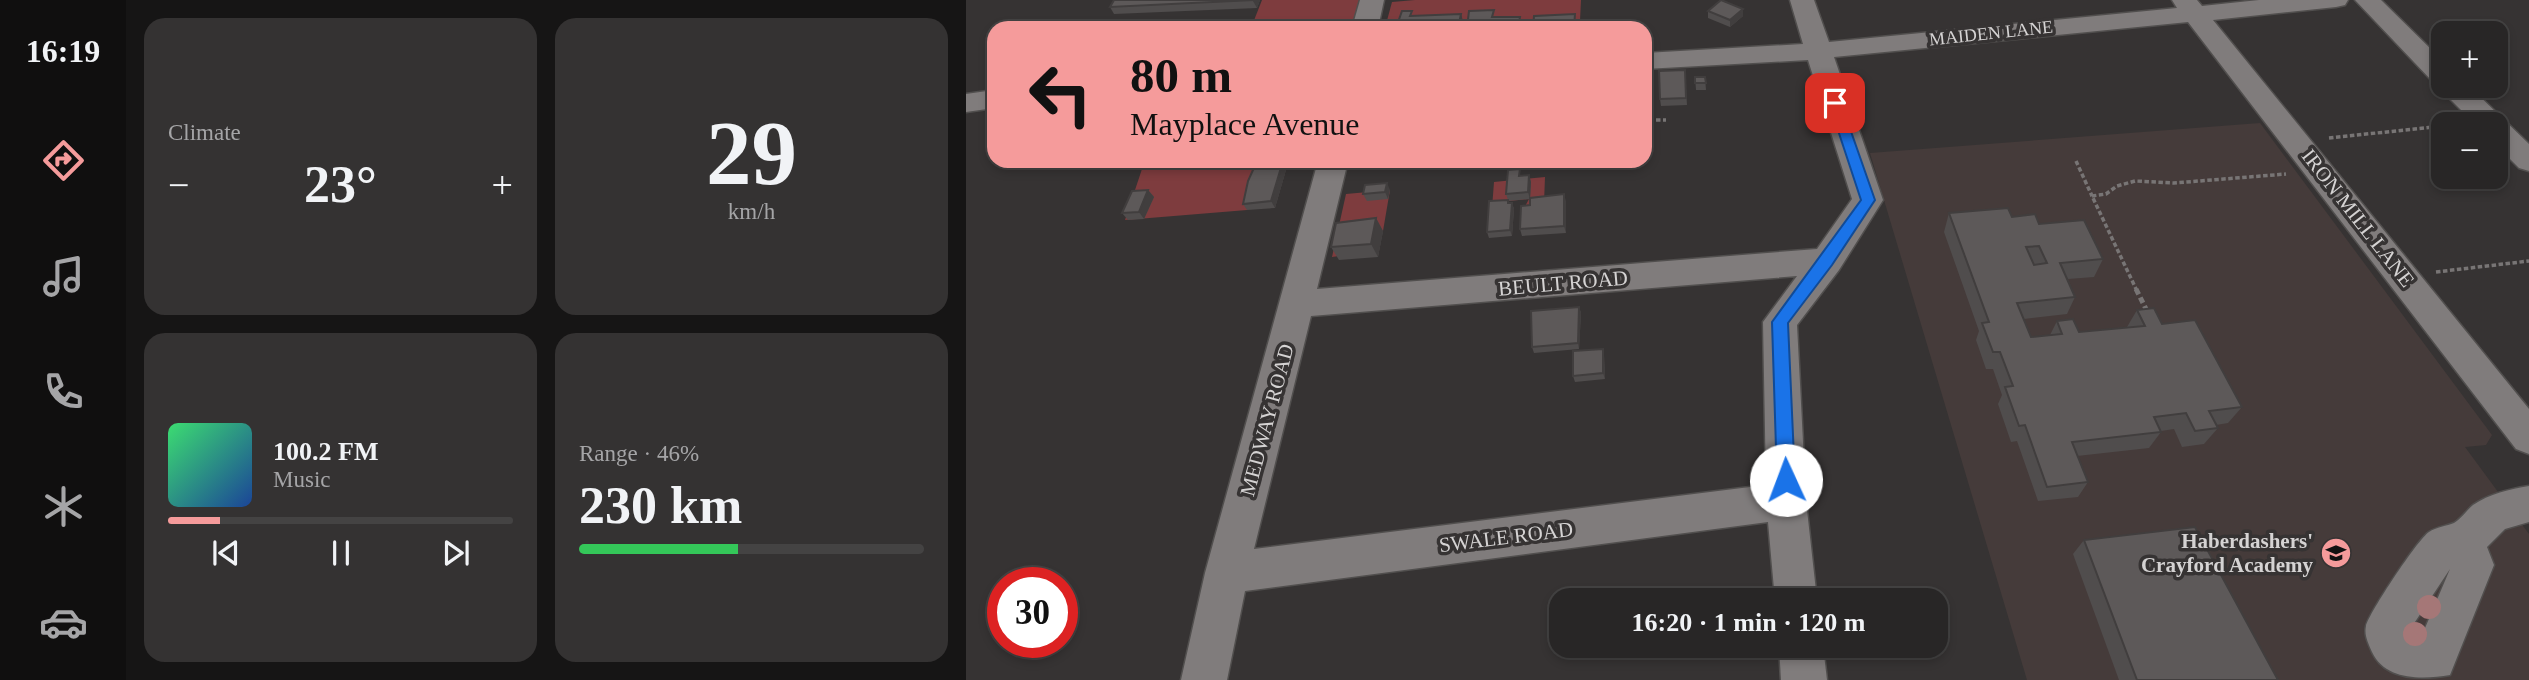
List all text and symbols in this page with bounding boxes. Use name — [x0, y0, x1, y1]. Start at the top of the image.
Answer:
street label: MAIDEN LANE — [1928, 17, 2054, 49]
map controls — [2431, 21, 2508, 189]
button: + — [2431, 21, 2508, 98]
text: 16:19 — [26, 33, 100, 69]
text: 80 m — [1130, 48, 1232, 103]
icon: left — [1015, 49, 1106, 140]
pin — [1805, 73, 1865, 133]
icon: arrive — [1816, 84, 1854, 122]
text: 29 — [706, 103, 797, 204]
text: Mayplace Avenue — [1130, 106, 1360, 142]
button: − — [2431, 112, 2508, 189]
text: Climate — [168, 120, 241, 145]
icon: directions — [39, 136, 88, 185]
street label: IRON MILL LANE — [2297, 144, 2419, 292]
text: 23° — [304, 156, 377, 213]
text: − — [168, 164, 189, 206]
text: + — [492, 164, 513, 206]
text: km/h — [728, 199, 775, 224]
icon: music — [39, 252, 88, 301]
street label: BEULT ROAD — [1497, 265, 1629, 301]
street label: MEDWAY ROAD — [1235, 341, 1299, 499]
icon: phone — [39, 367, 88, 416]
text: 100.2 FM — [273, 437, 378, 466]
text: Range · 46% — [579, 441, 699, 466]
position arrow — [1749, 443, 1823, 517]
text: Music — [273, 467, 331, 492]
text: 230 km — [579, 477, 742, 534]
icon: climate — [39, 482, 88, 531]
street label: SWALE ROAD — [1438, 517, 1574, 557]
place label: Haberdashers' Crayford Academy — [2141, 529, 2313, 577]
icon: previous — [207, 534, 245, 572]
icon: pause — [322, 534, 360, 572]
icon: next — [437, 534, 475, 572]
school or university icon: Haberdashers' Crayford Academy — [2319, 536, 2353, 570]
speed limit sign: 30 — [987, 567, 1078, 658]
icon: car — [39, 598, 88, 647]
text: 16:20 · 1 min · 120 m — [1632, 608, 1866, 637]

